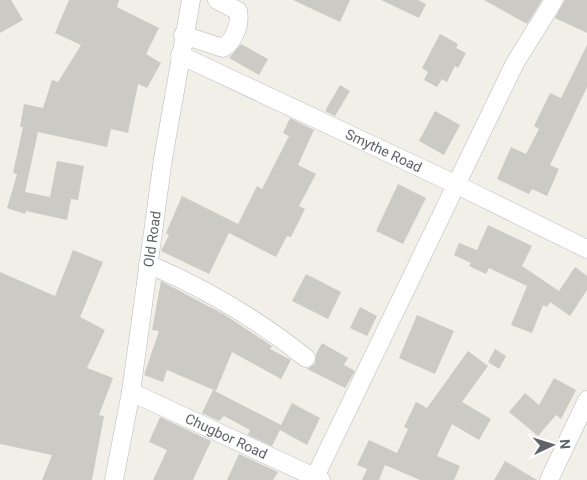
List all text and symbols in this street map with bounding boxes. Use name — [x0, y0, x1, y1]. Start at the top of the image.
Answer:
street label: Smythe Road — [343, 126, 424, 175]
street label: Old Road — [140, 210, 164, 268]
street label: Chugbor Road — [183, 410, 270, 462]
north arrow — [527, 420, 577, 470]
text: N — [557, 439, 573, 450]

